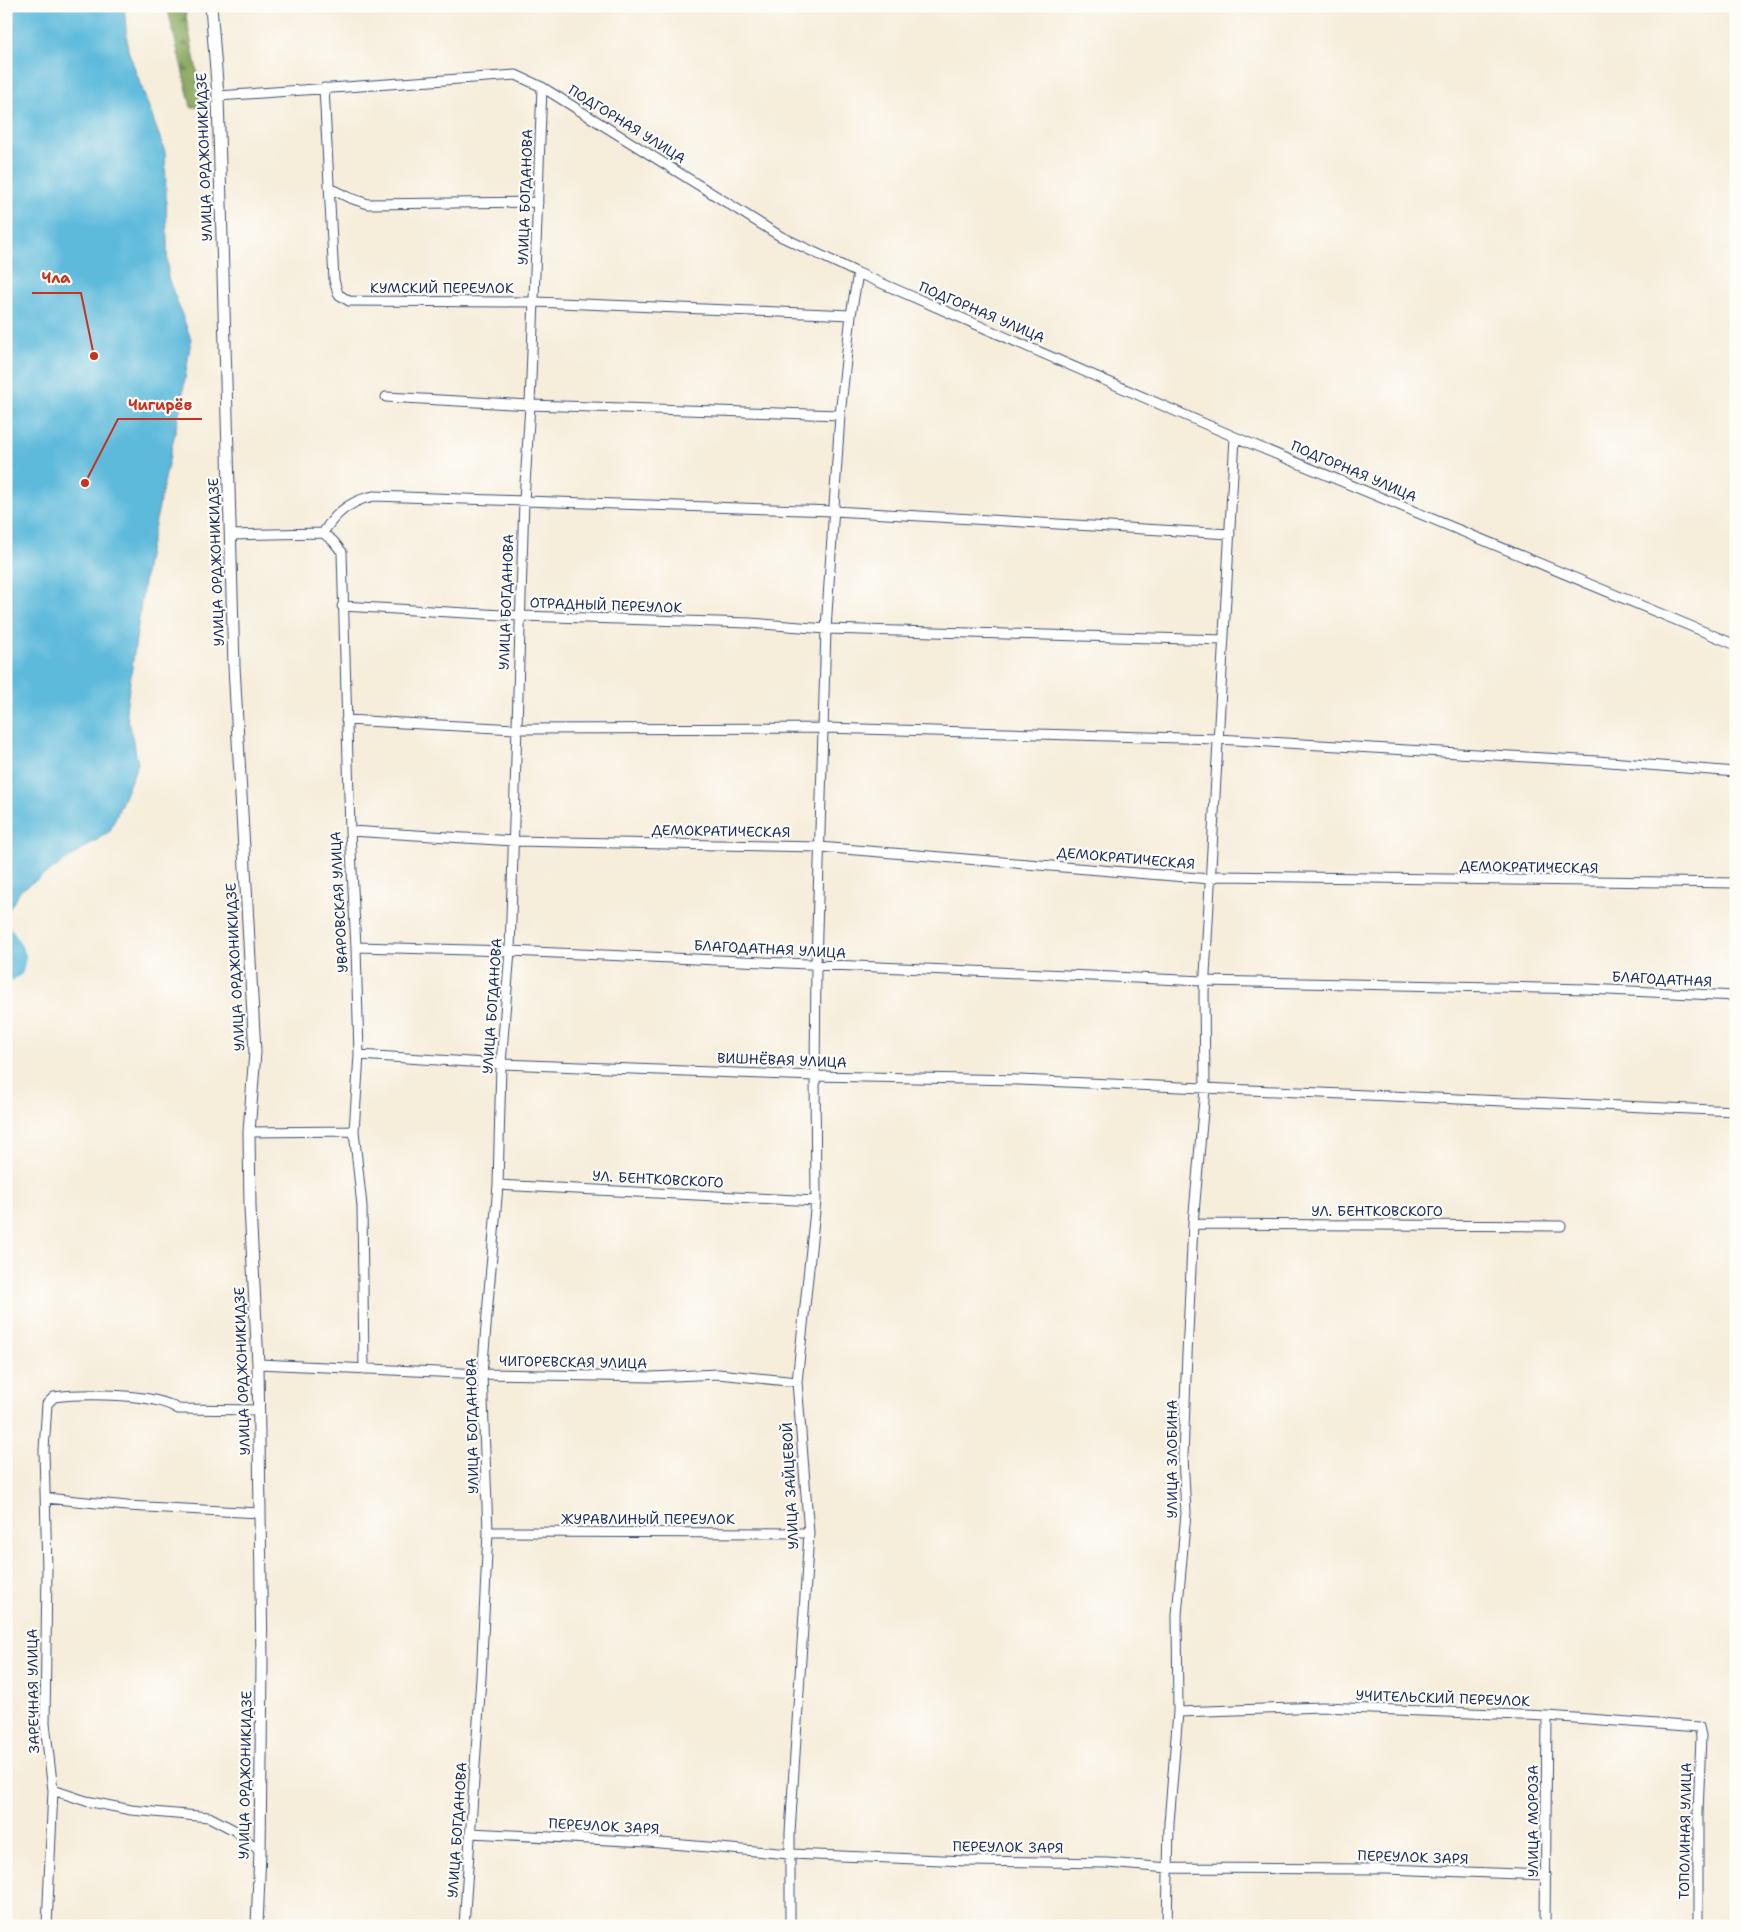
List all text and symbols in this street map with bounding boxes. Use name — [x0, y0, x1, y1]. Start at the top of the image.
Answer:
street label: УЛИЦА ОРДЖОНИКИДЗЕ — [192, 72, 216, 242]
street label: ПОДГОРНАЯ УЛИЦА — [565, 81, 689, 167]
street label: УЛИЦА БОГДАНОВА — [514, 129, 536, 265]
callout: Чла — [32, 263, 81, 293]
text: Чла — [41, 268, 71, 288]
street label: ПОДГОРНАЯ УЛИЦА — [916, 277, 1048, 347]
street label: КУМСКИЙ ПЕРЕУЛОК — [370, 279, 514, 297]
callout: Чигирёв — [118, 389, 202, 419]
text: Чигирёв — [128, 395, 192, 415]
street label: ПОДГОРНАЯ УЛИЦА — [1288, 436, 1420, 506]
street label: УЛИЦА ОРДЖОНИКИДЗЕ — [204, 477, 228, 647]
street label: УЛИЦА БОГДАНОВА — [495, 534, 517, 670]
street label: ОТРАДНЫЙ ПЕРЕУЛОК — [529, 593, 683, 617]
street label: ДЕМОКРАТИЧЕСКАЯ — [651, 821, 791, 841]
street label: УВАРОВСКАЯ УЛИЦА — [326, 831, 352, 973]
street label: ДЕМОКРАТИЧЕСКАЯ — [1056, 843, 1196, 873]
street label: ДЕМОКРАТИЧЕСКАЯ — [1459, 857, 1599, 877]
street label: УЛИЦА ОРДЖОНИКИДЗЕ — [222, 882, 248, 1052]
street label: БЛАГОДАТНАЯ УЛИЦА — [693, 936, 847, 962]
street label: УЛИЦА БОГДАНОВА — [478, 937, 506, 1075]
street label: БЛАГОДАТНАЯ — [1611, 967, 1713, 991]
street label: ВИШНЁВАЯ УЛИЦА — [717, 1049, 847, 1071]
street label: УЛ. БЕНТКОВСКОГО — [592, 1167, 724, 1191]
street label: УЛ. БЕНТКОВСКОГО — [1311, 1202, 1443, 1220]
street label: УЛИЦА ОРДЖОНИКИДЗЕ — [230, 1286, 254, 1456]
street label: ЧИГОРЕВСКАЯ УЛИЦА — [499, 1352, 647, 1372]
street label: УЛИЦА БОГДАНОВА — [462, 1358, 482, 1494]
street label: УЛИЦА ЗЛОБИНА — [1163, 1400, 1181, 1518]
street label: УЛИЦА ЗАЙЦЕВОЙ — [778, 1422, 802, 1550]
street label: ЖУРАВЛИНЫЙ ПЕРЕУЛОК — [561, 1510, 735, 1528]
street label: ЗАРЕЧНАЯ УЛИЦА — [23, 1629, 43, 1753]
street label: УЧИТЕЛЬСКИЙ ПЕРЕУЛОК — [1355, 1686, 1531, 1710]
street label: УЛИЦА ОРДЖОНИКИДЗЕ — [235, 1690, 255, 1860]
street label: УЛИЦА БОГДАНОВА — [443, 1761, 471, 1899]
street label: ТОПОЛИНАЯ УЛИЦА — [1675, 1762, 1695, 1900]
street label: УЛИЦА МОРОЗА — [1524, 1765, 1542, 1877]
street label: ПЕРЕУЛОК ЗАРЯ — [548, 1814, 660, 1838]
street label: ПЕРЕУЛОК ЗАРЯ — [952, 1837, 1064, 1857]
street label: ПЕРЕУЛОК ЗАРЯ — [1357, 1846, 1469, 1868]

